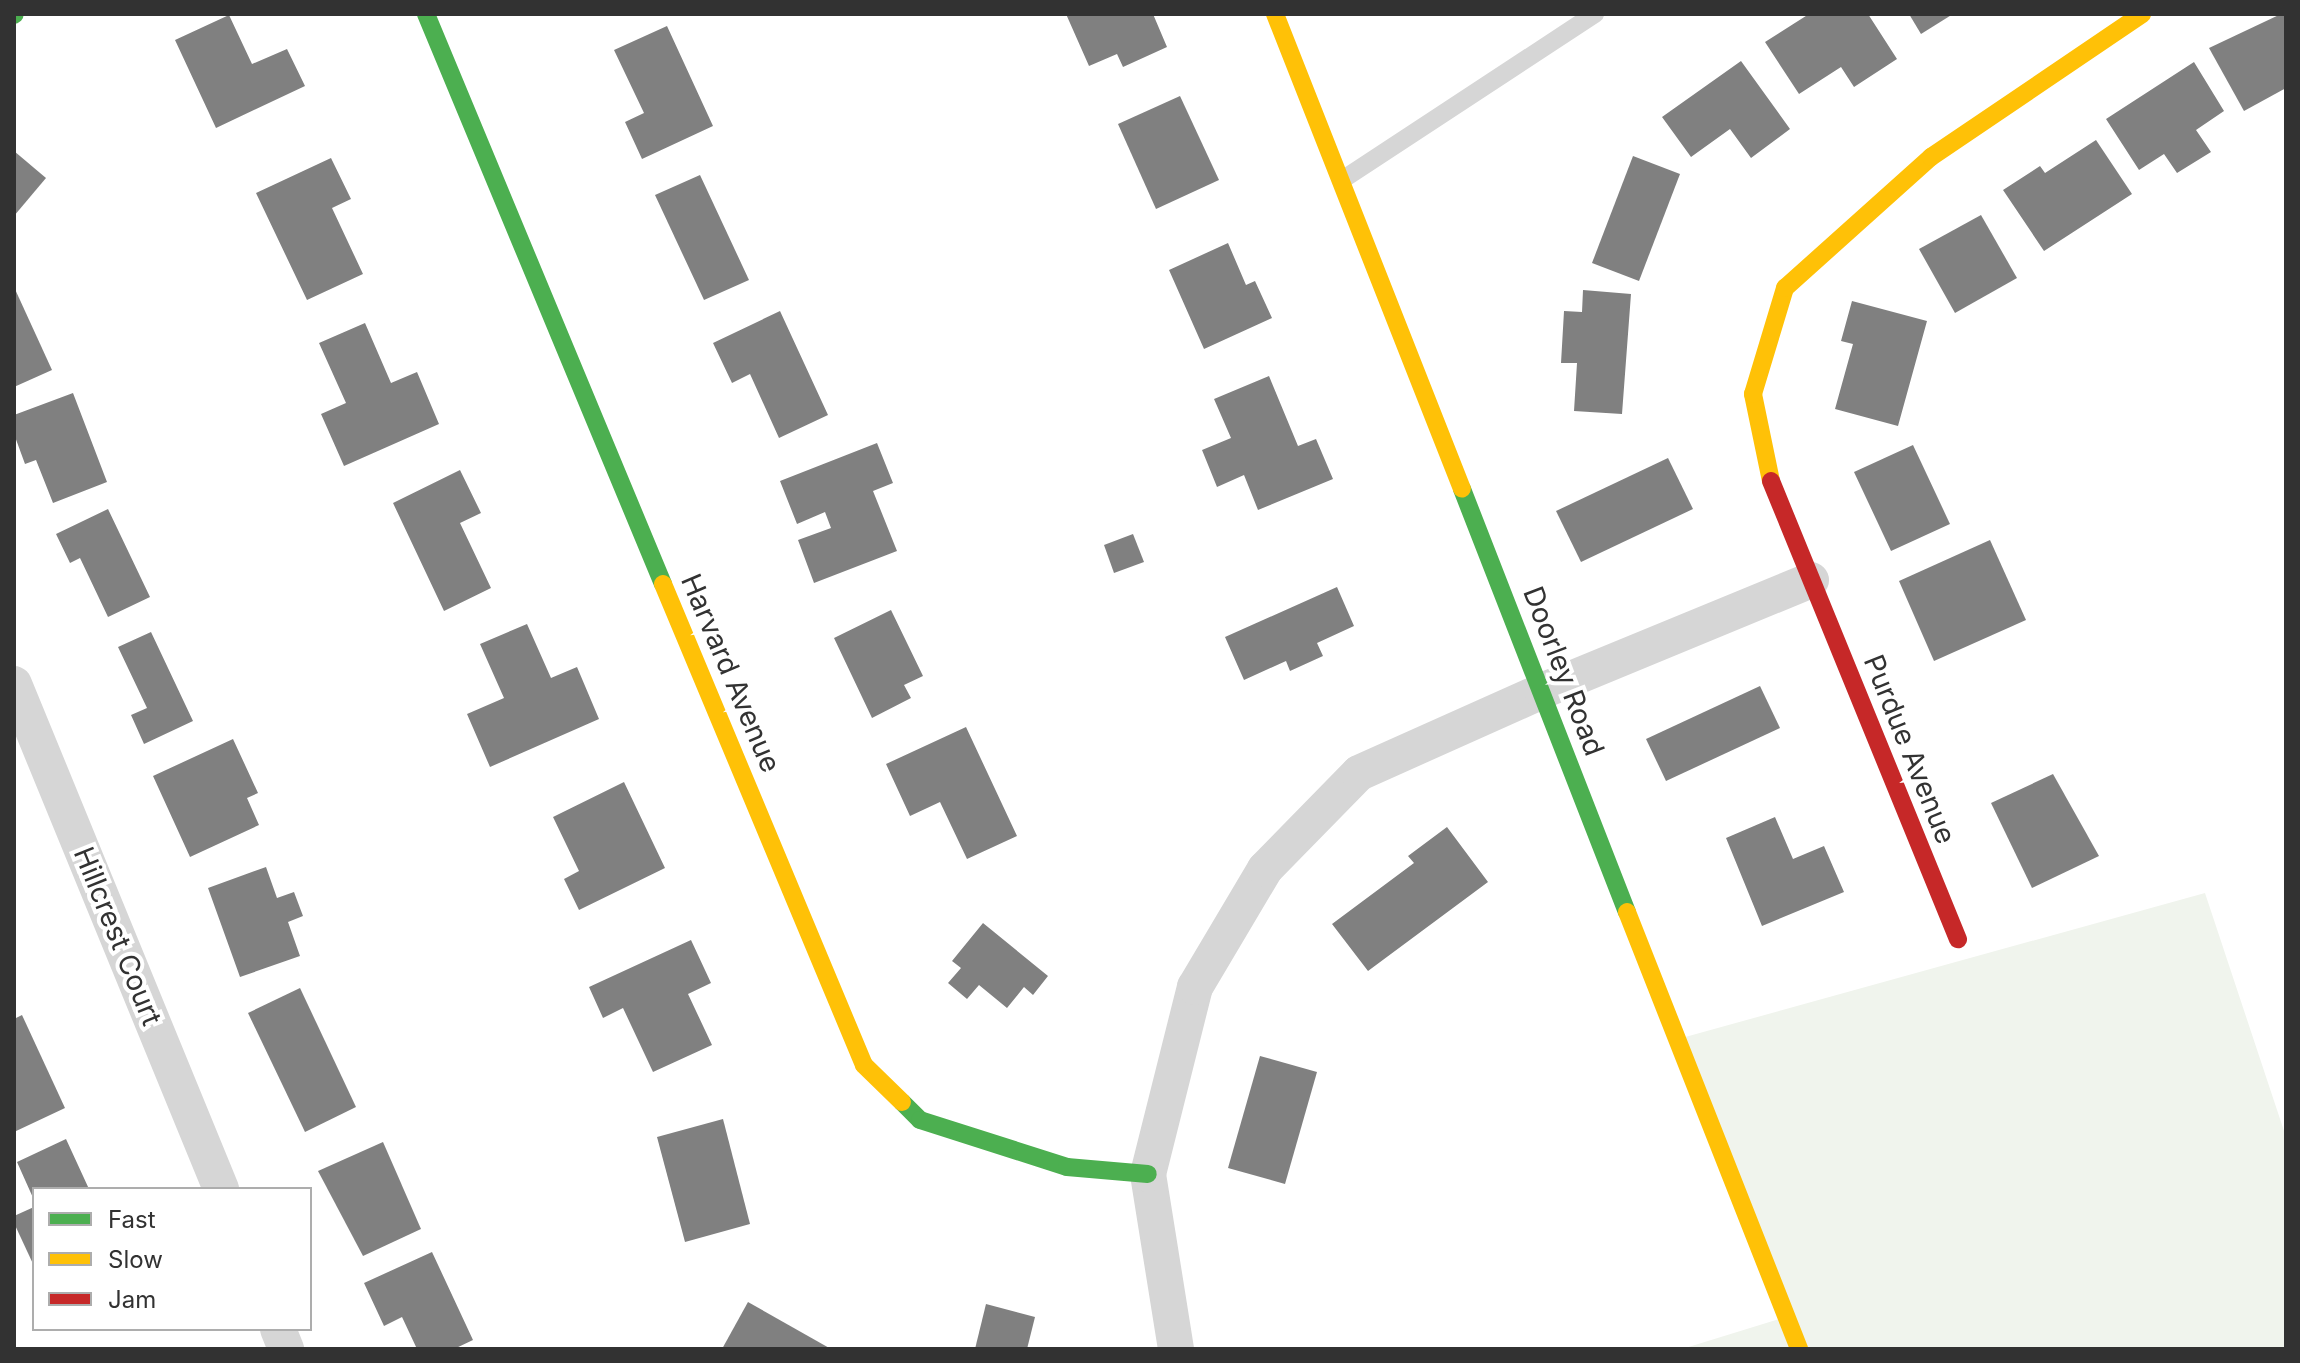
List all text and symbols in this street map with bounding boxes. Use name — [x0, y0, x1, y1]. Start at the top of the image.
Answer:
street label: Harvard Avenue — [674, 569, 788, 777]
street label: Doorley Road — [1516, 582, 1612, 760]
street label: Purdue Avenue — [1857, 650, 1963, 848]
street label: Hillcrest Court — [67, 842, 169, 1030]
legend — [32, 1187, 312, 1331]
text: Fast — [108, 1205, 156, 1234]
text: Slow — [108, 1245, 163, 1274]
text: Jam — [108, 1285, 156, 1314]

